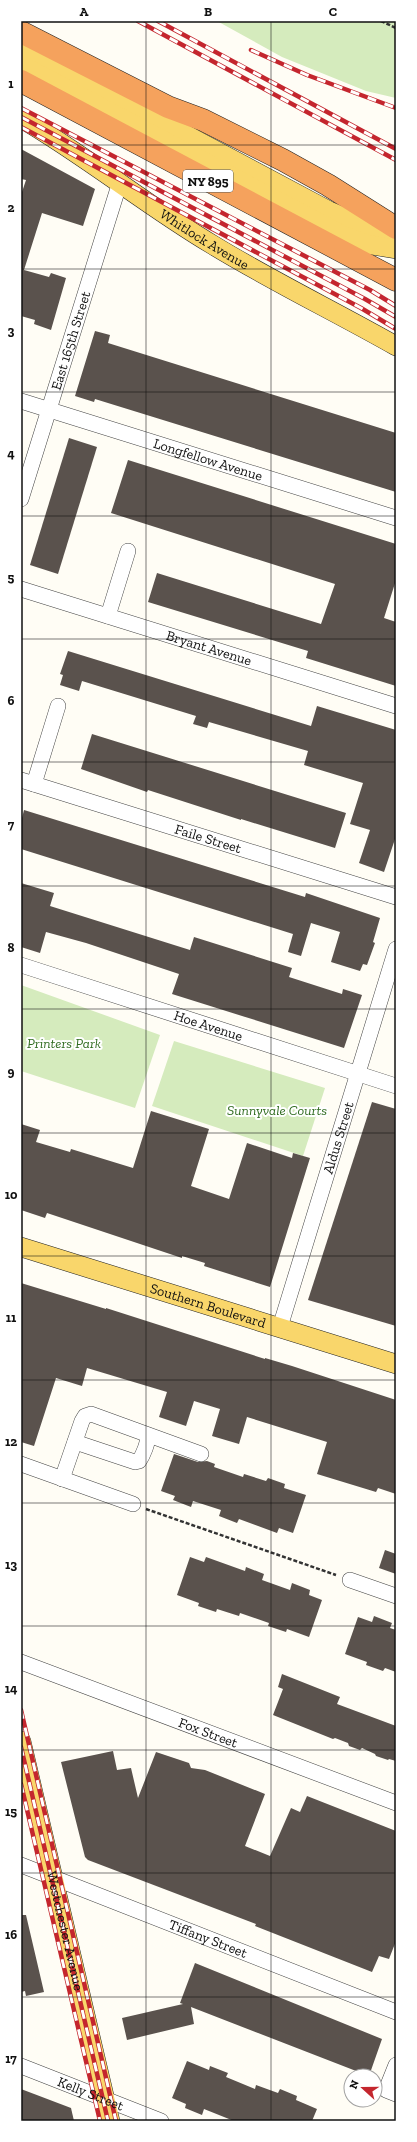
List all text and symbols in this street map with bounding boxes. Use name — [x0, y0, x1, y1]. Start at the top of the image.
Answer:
text: A — [80, 4, 89, 19]
text: B — [204, 4, 212, 19]
text: C — [329, 4, 337, 19]
text: 1 — [8, 76, 14, 91]
road number: NY 895 — [183, 170, 233, 192]
text: 2 — [8, 200, 15, 215]
street label: Whitlock Avenue — [157, 205, 253, 273]
street label: East 165th Street — [47, 288, 94, 392]
text: 3 — [8, 323, 15, 338]
street label: Longfellow Avenue — [151, 434, 265, 485]
text: 4 — [7, 446, 15, 461]
text: 5 — [8, 570, 15, 585]
street label: Bryant Avenue — [164, 626, 254, 669]
text: 6 — [8, 693, 15, 708]
text: 7 — [8, 817, 15, 832]
street label: Faile Street — [173, 820, 244, 857]
text: 8 — [7, 940, 15, 955]
street label: Hoe Avenue — [172, 1006, 245, 1045]
park label: Printers Park — [27, 1035, 101, 1052]
text: 9 — [8, 1064, 15, 1079]
street label: Aldus Street — [319, 1099, 357, 1176]
park label: Sunnyvale Courts — [227, 1102, 327, 1119]
text: 10 — [5, 1187, 18, 1202]
street label: Southern Boulevard — [148, 1279, 268, 1332]
text: 11 — [6, 1310, 17, 1325]
text: 12 — [5, 1434, 17, 1449]
text: 13 — [5, 1557, 17, 1572]
text: 14 — [5, 1681, 18, 1696]
street label: Fox Street — [176, 1714, 241, 1751]
text: 15 — [5, 1804, 17, 1819]
street label: Westchester Avenue — [43, 1870, 88, 1993]
street label: Tiffany Street — [167, 1915, 250, 1962]
text: 16 — [5, 1927, 17, 1942]
text: 17 — [5, 2051, 17, 2066]
north arrow — [343, 2068, 383, 2108]
street label: Kelly Street — [55, 2073, 127, 2114]
text: N — [347, 2078, 362, 2091]

